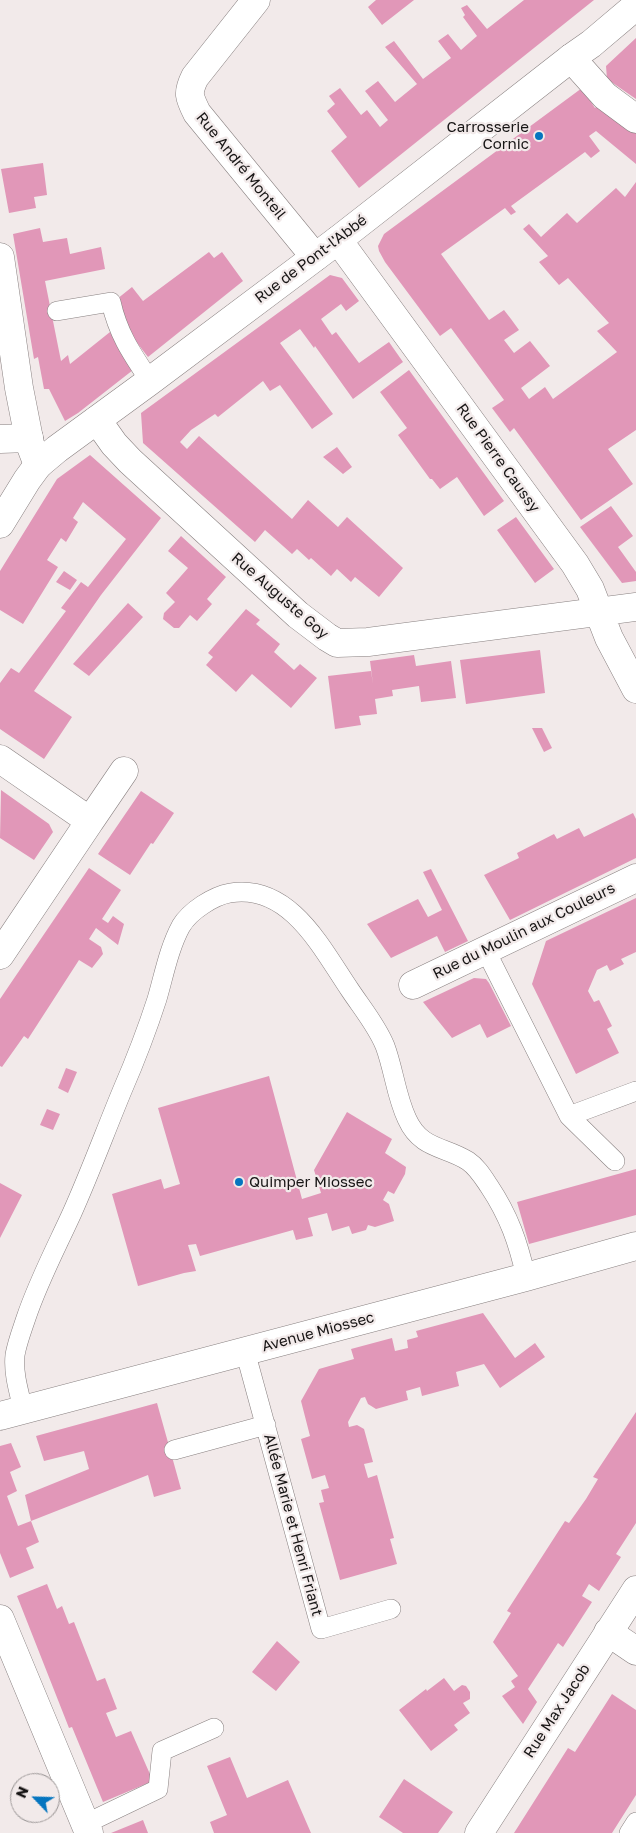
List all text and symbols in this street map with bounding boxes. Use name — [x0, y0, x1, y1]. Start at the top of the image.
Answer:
street label: Rue André Monteil — [192, 109, 290, 223]
place label: Carrosserie Cornic — [447, 118, 529, 153]
marker: Carrosserie Cornic — [533, 130, 545, 142]
street label: Rue de Pont-l'Abbé — [251, 211, 371, 307]
street label: Rue Pierre Caussy — [453, 400, 543, 516]
street label: Rue Auguste Goy — [228, 549, 332, 643]
street label: Rue du Moulin aux Couleurs — [430, 879, 618, 983]
place label: Quimper Miossec — [249, 1173, 373, 1191]
marker: Quimper Miossec — [233, 1176, 245, 1188]
street label: Avenue Miossec — [260, 1308, 376, 1356]
street label: Allée Marie et Henri Friant — [260, 1432, 326, 1618]
street label: Rue Max Jacob — [520, 1661, 594, 1761]
north arrow — [10, 1773, 60, 1823]
text: N — [12, 1784, 32, 1800]

